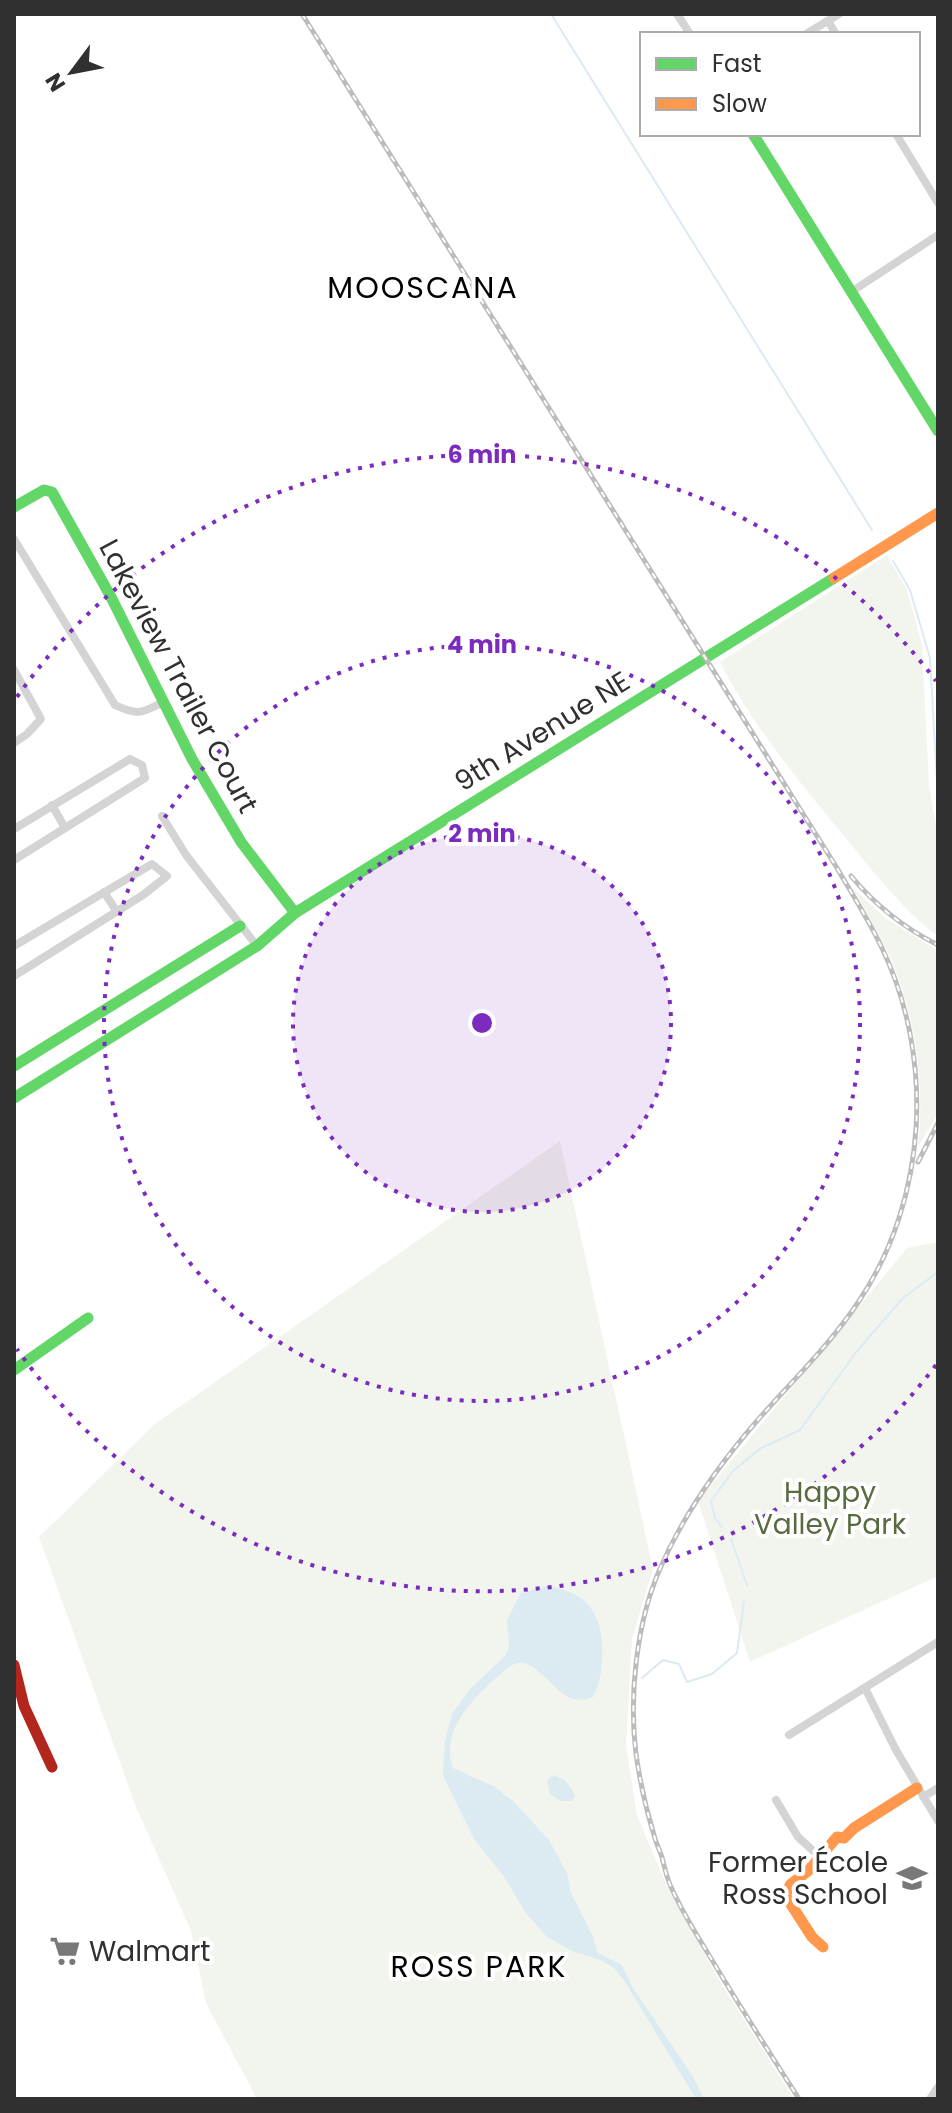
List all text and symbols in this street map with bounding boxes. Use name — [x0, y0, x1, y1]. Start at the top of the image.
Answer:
north arrow — [32, 32, 112, 112]
legend — [640, 32, 920, 136]
text: Fast — [712, 47, 762, 80]
text: N — [38, 67, 73, 98]
text: Slow — [712, 87, 767, 120]
district label: MOOSCANA — [327, 266, 519, 309]
text: 6 min — [447, 438, 517, 471]
street label: Lakeview Trailer Court — [90, 532, 267, 820]
text: 4 min — [447, 628, 517, 661]
street label: 9th Avenue NE — [447, 662, 637, 801]
text: 2 min — [448, 817, 516, 850]
centre of rings — [468, 1009, 496, 1037]
park label: Happy Valley Park — [754, 1473, 907, 1544]
place label: Former École Ross School — [708, 1843, 888, 1914]
school or university icon: Former École Ross School — [895, 1861, 929, 1895]
place label: Walmart — [89, 1932, 211, 1971]
supermarket icon: Walmart — [48, 1934, 82, 1968]
district label: ROSS PARK — [391, 1945, 567, 1988]

